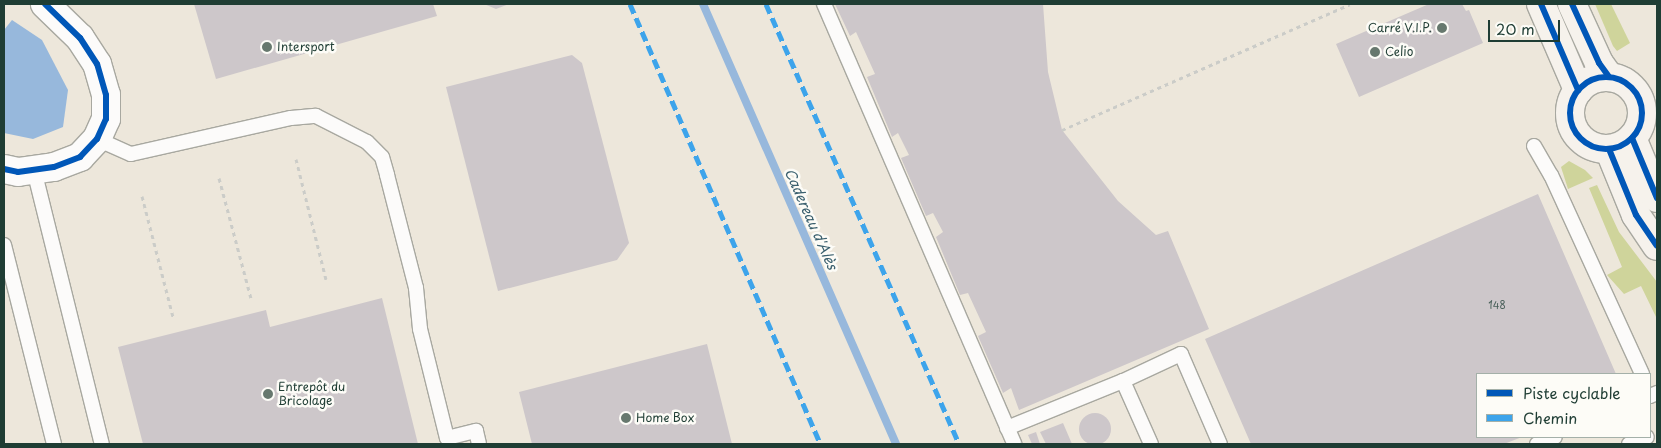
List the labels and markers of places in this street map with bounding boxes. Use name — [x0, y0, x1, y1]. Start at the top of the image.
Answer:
place label: Carré V.I.P. — [1367, 21, 1432, 35]
marker: Carré V.I.P. — [1436, 22, 1448, 34]
place label: Intersport — [277, 40, 335, 54]
marker: Intersport — [261, 41, 273, 53]
place label: Celio — [1385, 45, 1413, 59]
marker: Celio — [1369, 46, 1381, 58]
place label: Entrepôt du Bricolage — [278, 380, 346, 408]
marker: Entrepôt du Bricolage — [262, 388, 274, 400]
place label: Home Box — [636, 411, 695, 425]
marker: Home Box — [620, 412, 632, 424]

